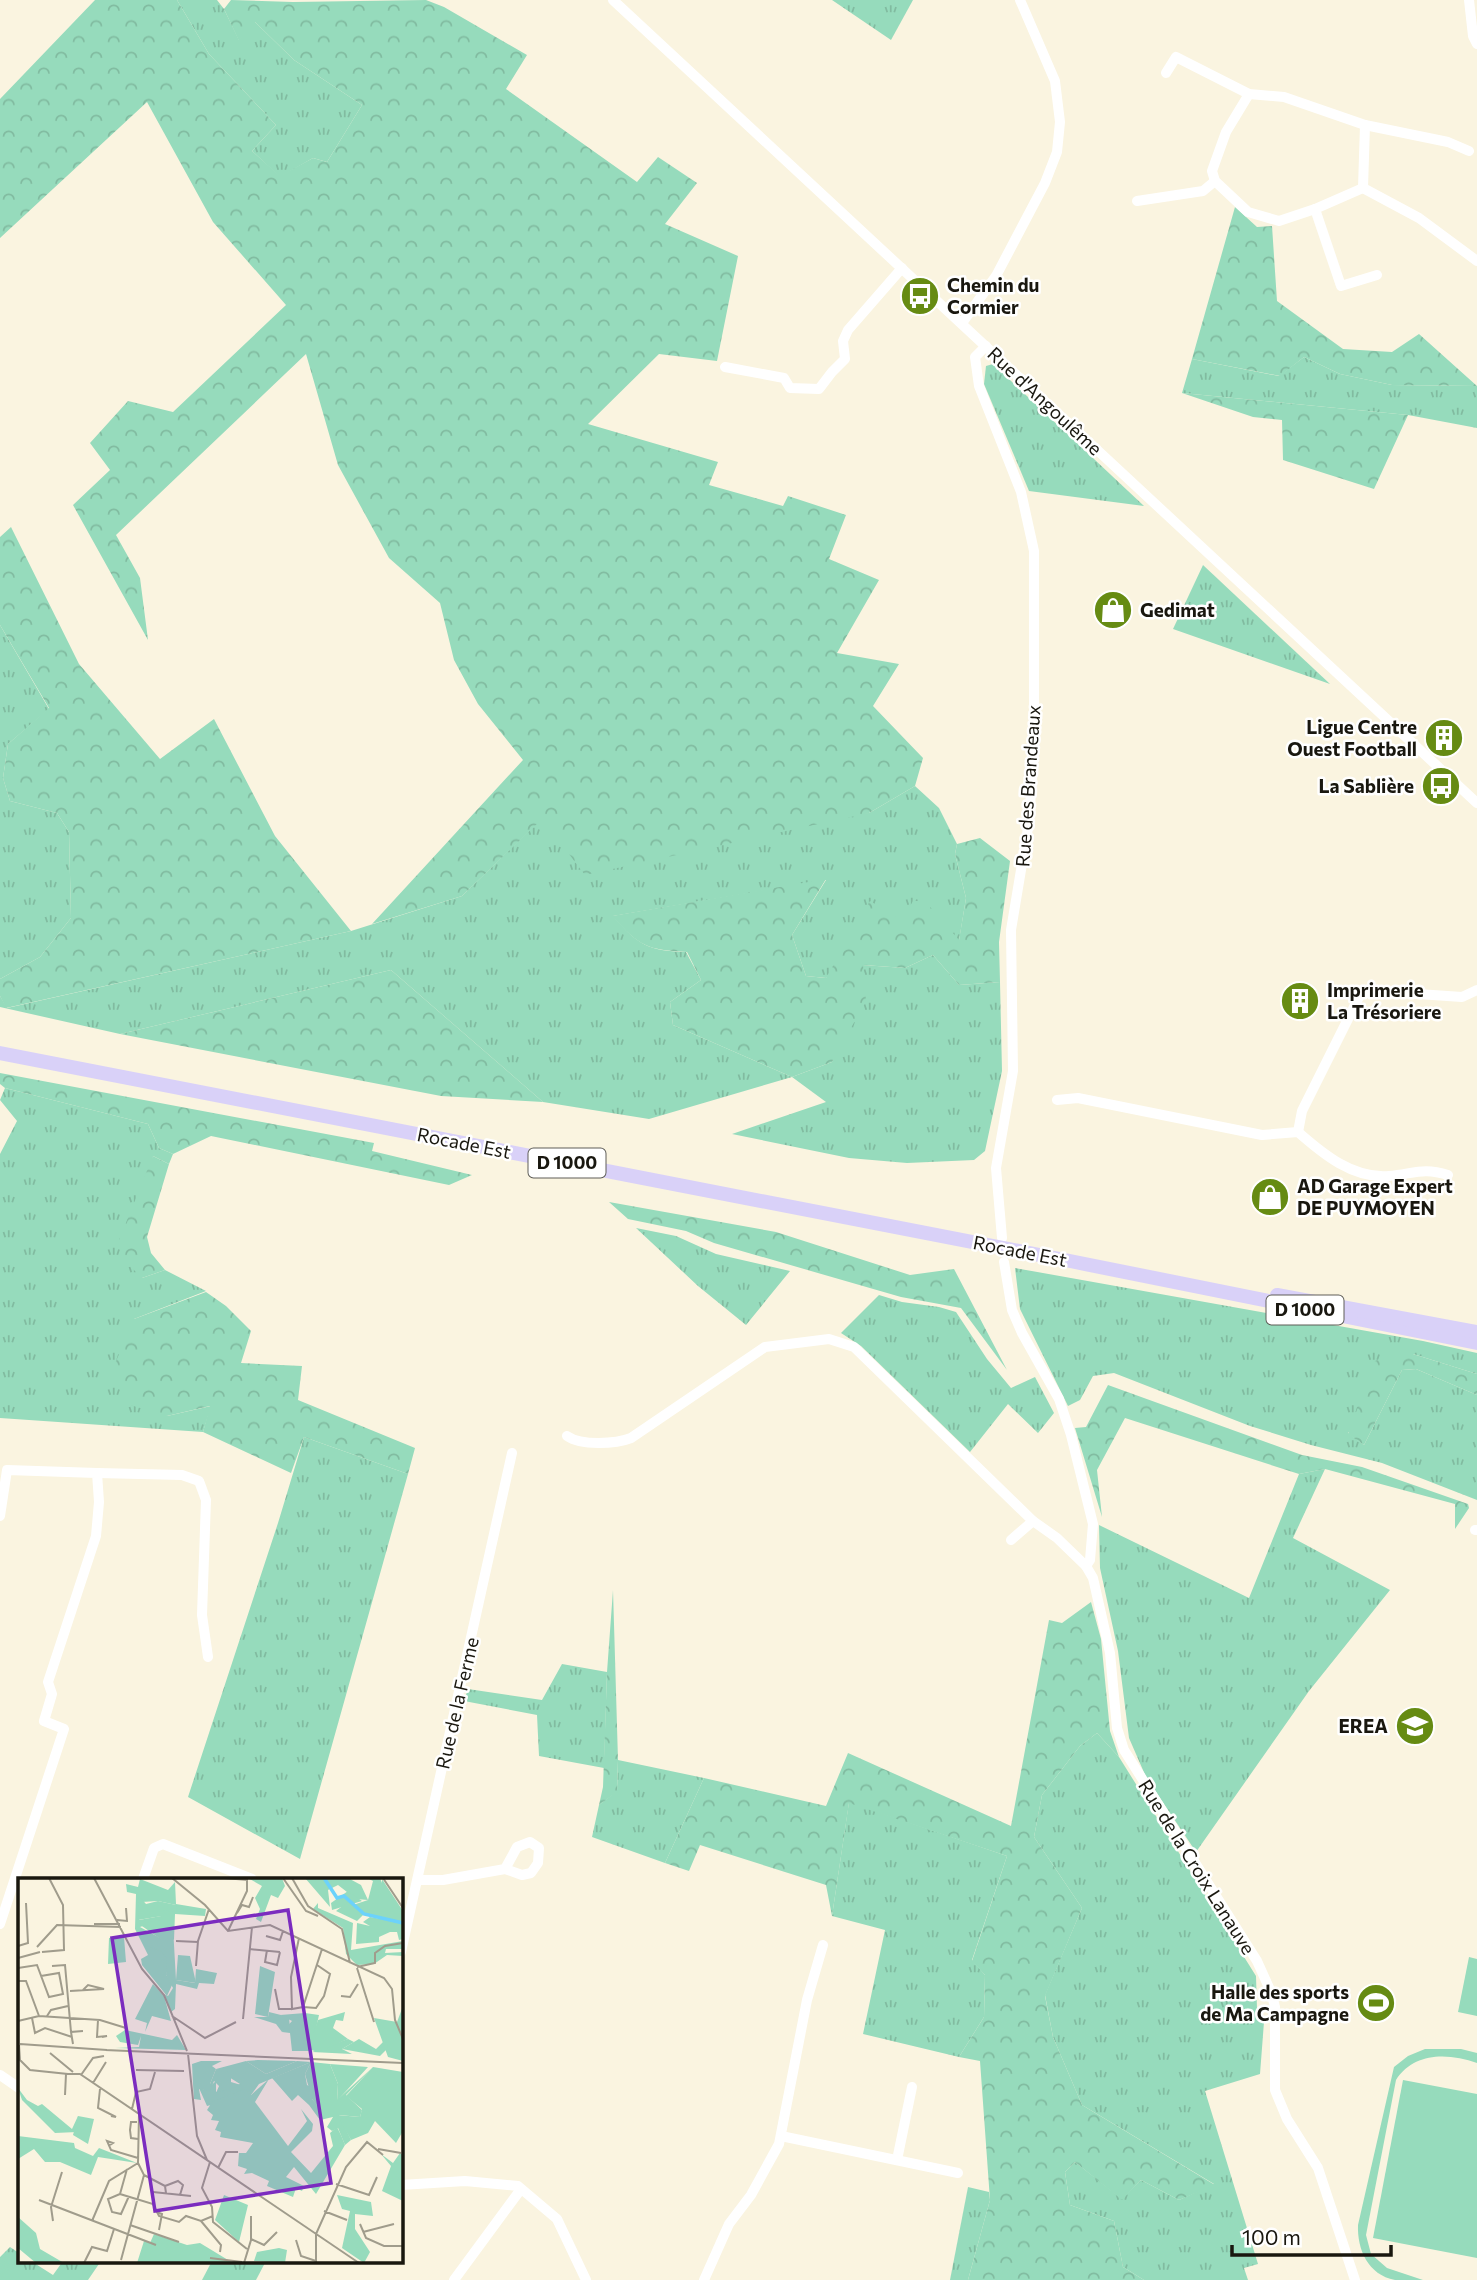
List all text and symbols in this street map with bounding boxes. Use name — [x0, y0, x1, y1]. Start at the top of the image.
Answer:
place label: Chemin du Cormier — [947, 273, 1039, 318]
bus stop icon: Chemin du Cormier — [899, 275, 941, 317]
street label: Rue d'Angoulême — [983, 342, 1107, 460]
shop icon: Gedimat — [1092, 589, 1134, 631]
place label: Gedimat — [1140, 598, 1215, 621]
street label: Rue des Brandeaux — [1010, 704, 1045, 868]
place label: Ligue Centre Ouest Football — [1287, 715, 1417, 760]
building icon: Ligue Centre Ouest Football — [1423, 717, 1465, 759]
bus stop icon: La Sablière — [1420, 765, 1462, 807]
place label: La Sablière — [1319, 774, 1414, 797]
place label: Imprimerie La Trésoriere — [1327, 978, 1441, 1023]
building icon: Imprimerie La Trésoriere — [1279, 980, 1321, 1022]
street label: Rocade Est — [415, 1122, 513, 1163]
road number: D 1000 — [528, 1148, 606, 1178]
place label: AD Garage Expert DE PUYMOYEN — [1297, 1174, 1453, 1219]
shop icon: AD Garage Expert DE PUYMOYEN — [1249, 1176, 1291, 1218]
street label: Rocade Est — [971, 1230, 1069, 1271]
road number: D 1000 — [1266, 1296, 1344, 1324]
street label: Rue de la Ferme — [430, 1635, 483, 1771]
school or university icon: EREA — [1394, 1705, 1436, 1747]
place label: EREA — [1339, 1714, 1388, 1737]
street label: Rue de la Croix Lanauve — [1134, 1775, 1261, 1958]
inset map — [18, 1878, 402, 2262]
place label: Halle des sports de Ma Campagne — [1200, 1980, 1349, 2025]
sports icon: Halle des sports de Ma Campagne — [1355, 1982, 1397, 2024]
scale bar — [1232, 2214, 1391, 2258]
text: 100 m — [1242, 2224, 1301, 2249]

